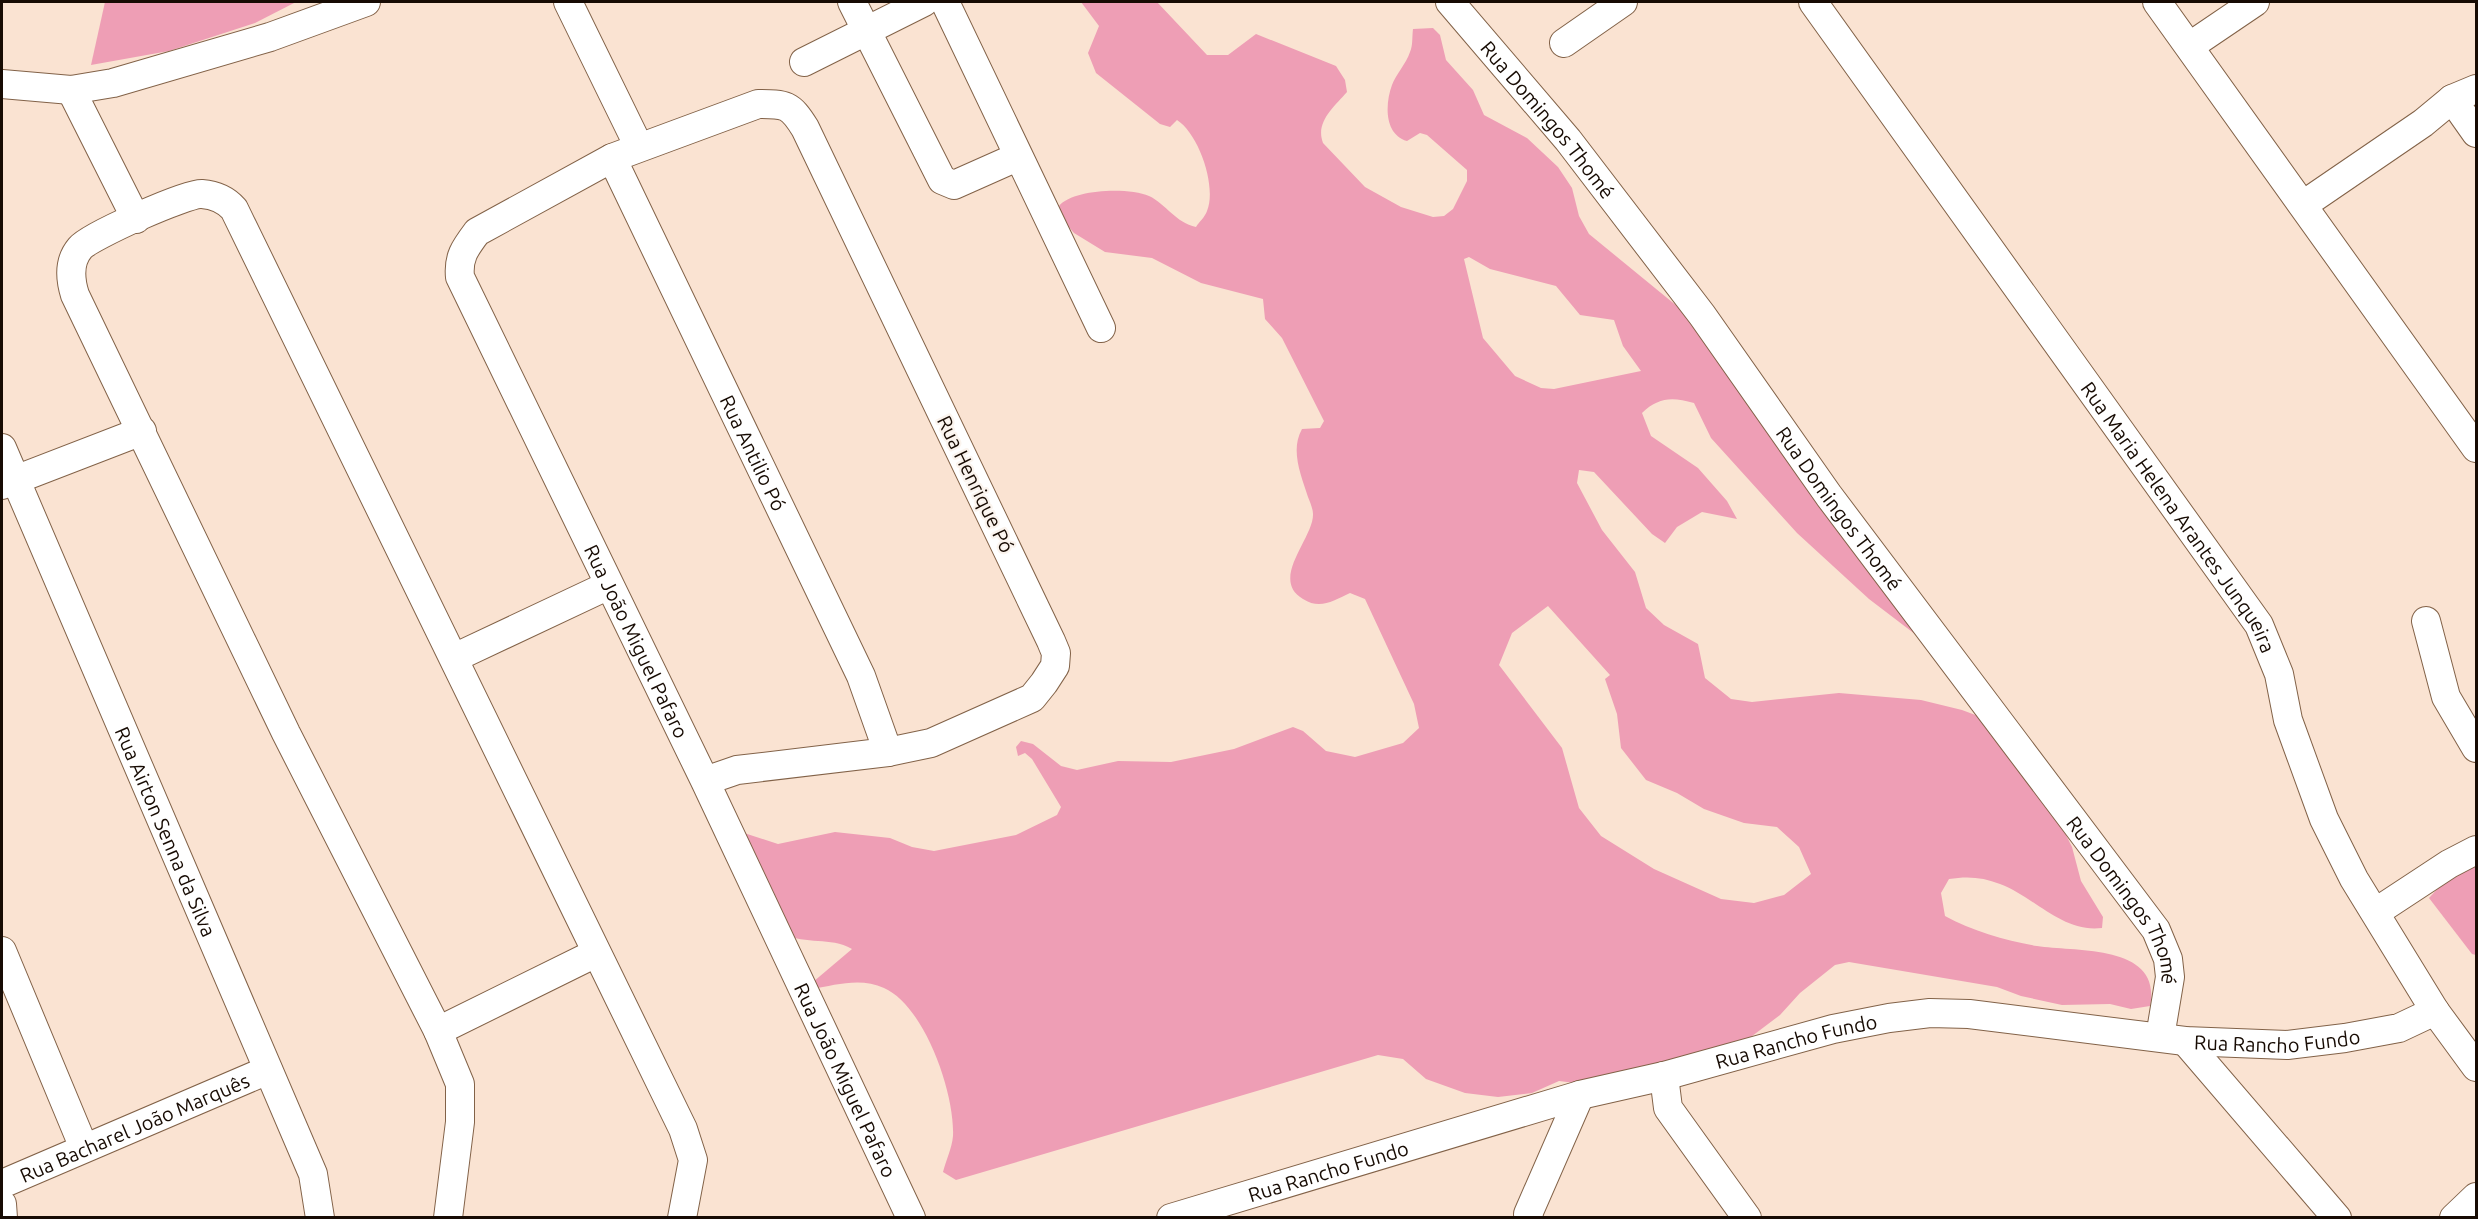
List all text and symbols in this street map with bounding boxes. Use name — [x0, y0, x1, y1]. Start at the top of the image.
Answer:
street label: Rua Domingos Thomé — [1477, 36, 1620, 203]
street label: Rua Maria Helena Arantes Junqueira — [2077, 377, 2280, 656]
street label: Rua Antilio Pó — [716, 391, 791, 514]
street label: Rua Henrique Pó — [933, 412, 1019, 556]
street label: Rua Domingos Thomé — [1772, 422, 1907, 594]
street label: Rua João Miguel Pafaro — [580, 541, 694, 741]
street label: Rua Airton Senna da Silva — [111, 723, 221, 940]
street label: Rua Domingos Thomé — [2063, 811, 2182, 986]
street label: Rua João Miguel Pafaro — [790, 979, 902, 1181]
street label: Rua Rancho Fundo — [1713, 1009, 1879, 1073]
street label: Rua Rancho Fundo — [2194, 1024, 2362, 1057]
street label: Rua Bacharel João Marquês — [16, 1068, 253, 1187]
street label: Rua Rancho Fundo — [1245, 1136, 1411, 1206]

